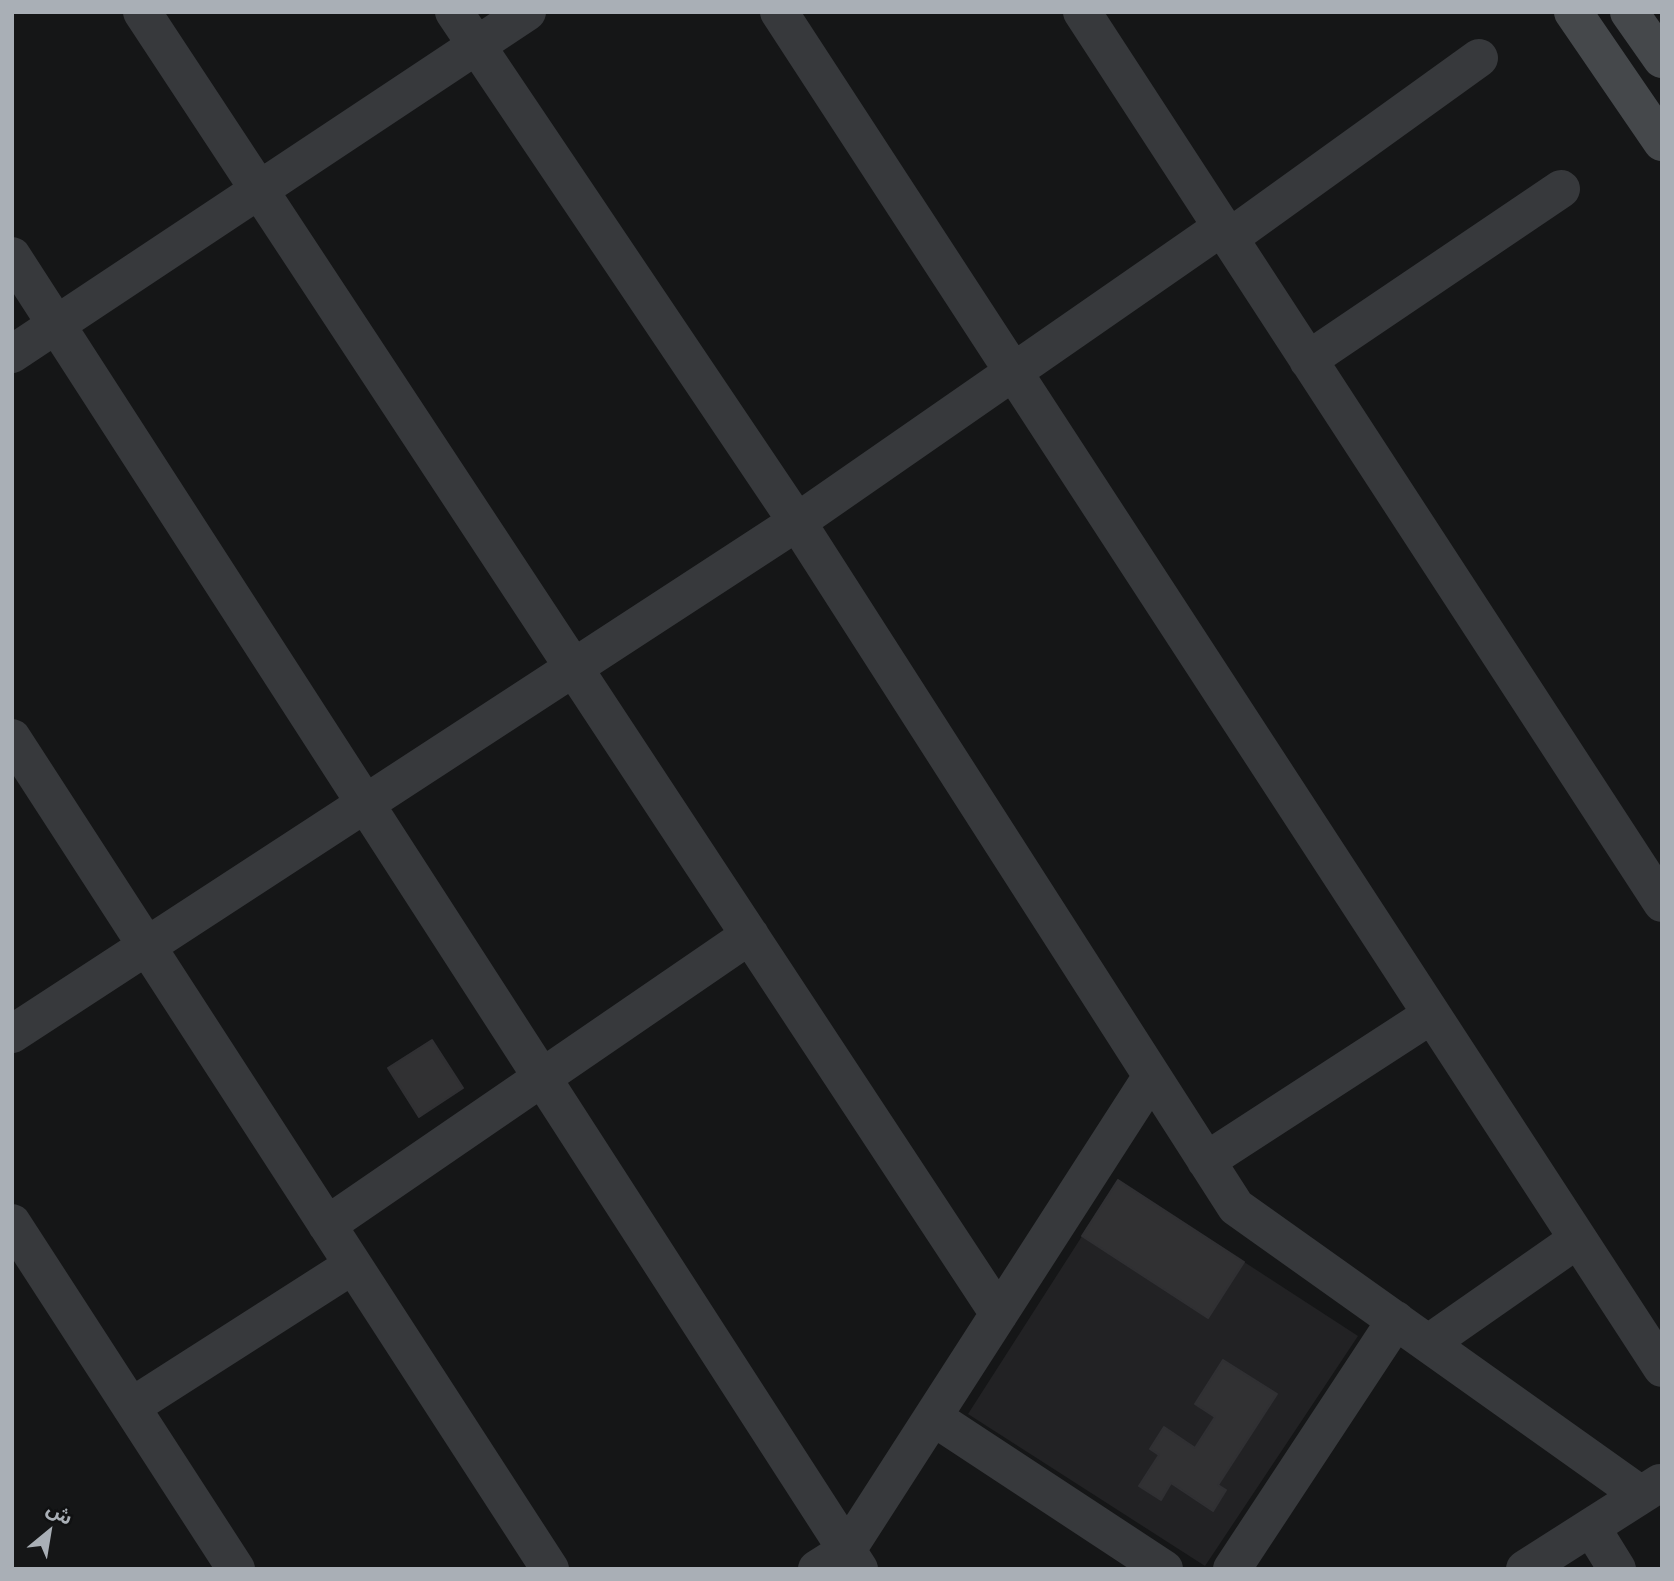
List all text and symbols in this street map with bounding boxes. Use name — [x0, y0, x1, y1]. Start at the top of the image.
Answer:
text: ش — [42, 1496, 77, 1531]
north arrow — [14, 1497, 84, 1567]

